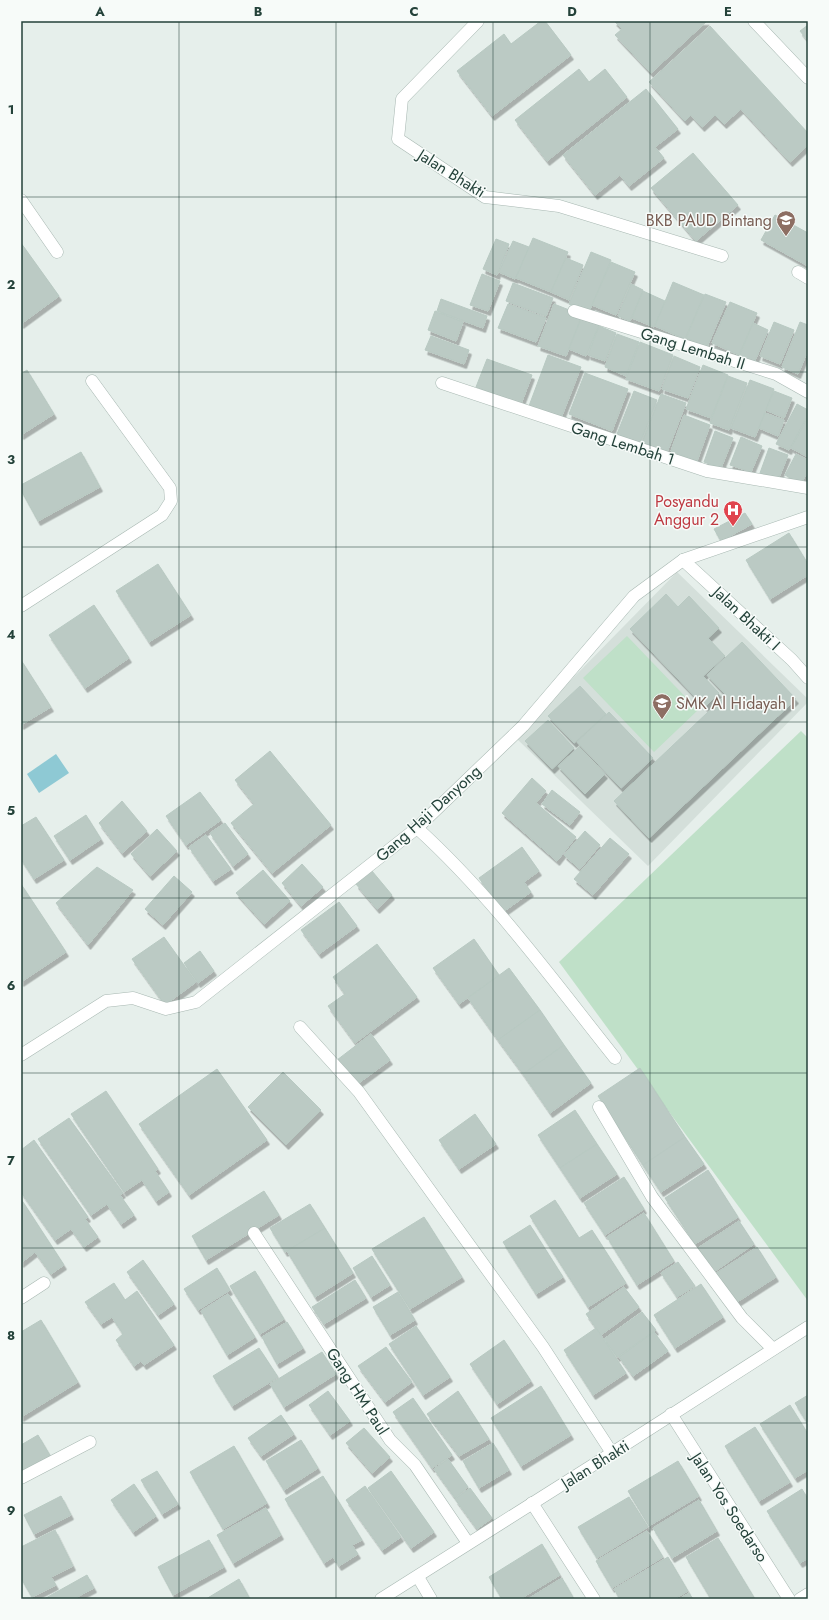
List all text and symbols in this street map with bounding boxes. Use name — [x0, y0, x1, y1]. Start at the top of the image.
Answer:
text: A — [94, 2, 105, 21]
text: B — [254, 2, 263, 21]
text: C — [409, 2, 419, 21]
text: D — [567, 2, 577, 21]
text: E — [724, 2, 732, 21]
text: 1 — [8, 100, 14, 119]
street label: Jalan Bhakti — [412, 142, 490, 203]
place label: BKB PAUD Bintang — [646, 209, 772, 232]
school or university icon: BKB PAUD Bintang — [775, 209, 797, 237]
text: 2 — [7, 275, 15, 294]
street label: Gang Lembah II — [638, 322, 748, 375]
street label: Gang Lembah 1 — [568, 416, 678, 471]
text: 3 — [7, 450, 15, 469]
place label: Posyandu Anggur 2 — [654, 490, 719, 531]
hospital icon: Posyandu Anggur 2 — [722, 499, 744, 527]
street label: Jalan Bhakti I — [706, 580, 786, 656]
text: 4 — [6, 625, 16, 644]
school or university icon: SMK Al Hidayah I — [651, 692, 673, 720]
place label: SMK Al Hidayah I — [676, 692, 795, 715]
street label: Gang Haji Danyong — [371, 760, 486, 867]
text: 5 — [7, 801, 15, 820]
text: 6 — [7, 976, 16, 995]
text: 7 — [7, 1151, 15, 1170]
text: 8 — [7, 1326, 15, 1345]
street label: Gang HM Paul — [321, 1343, 394, 1439]
street label: Jalan Bhakti — [555, 1434, 634, 1495]
street label: Jalan Yos Soedarso — [684, 1446, 774, 1567]
text: 9 — [7, 1501, 16, 1520]

